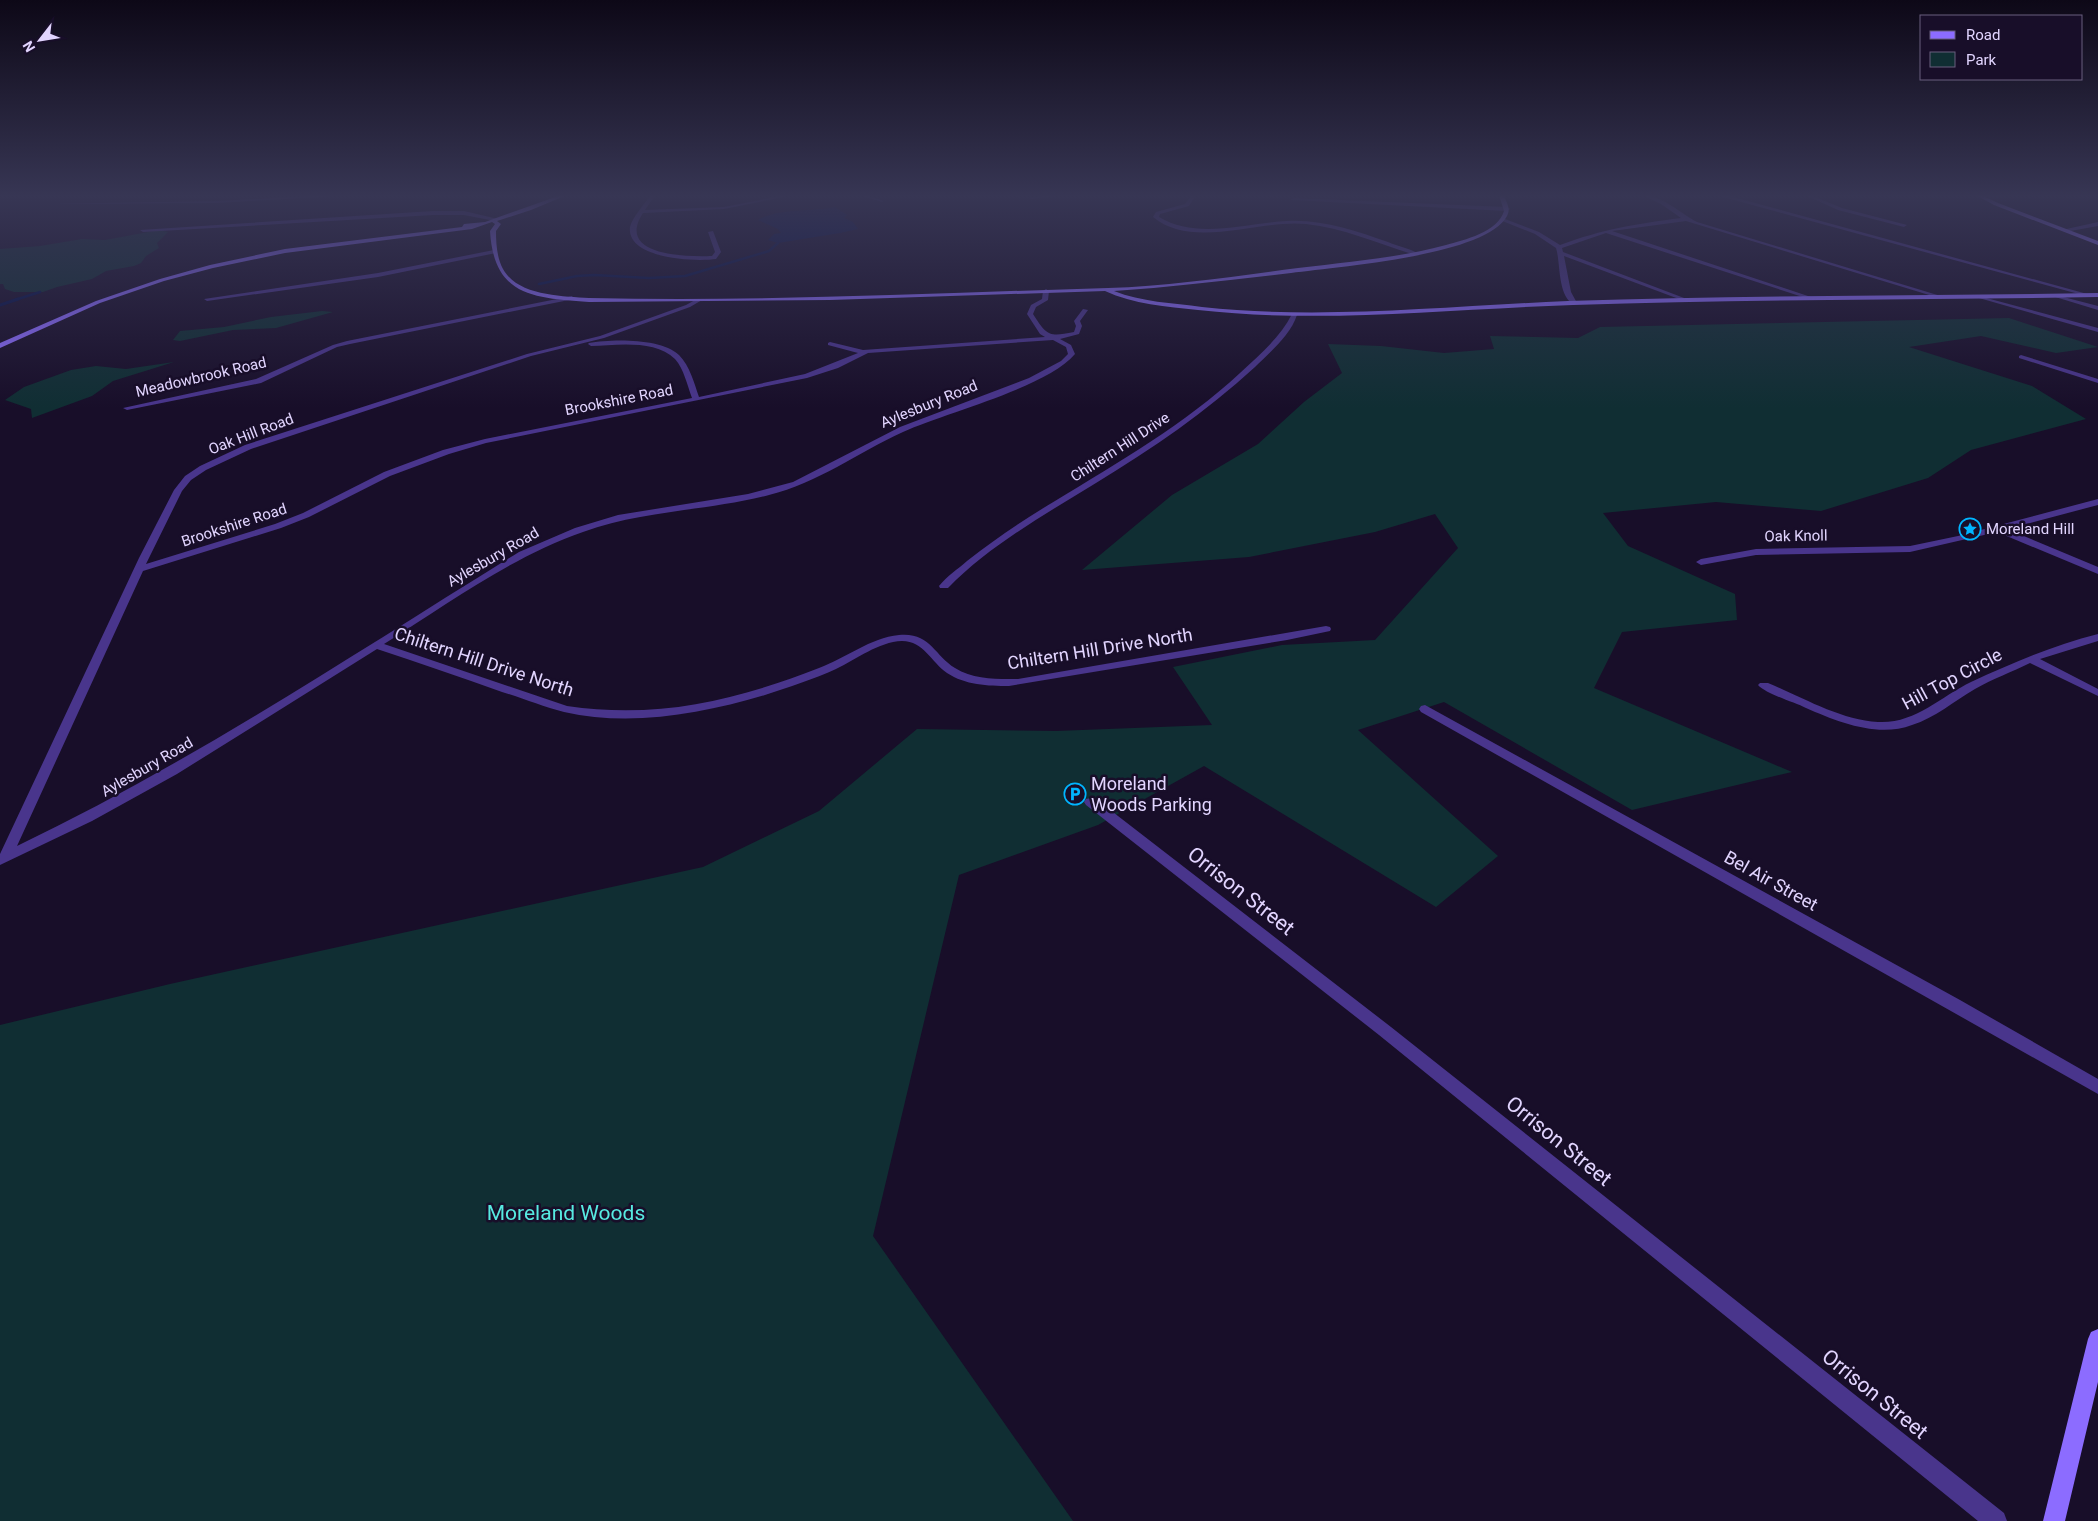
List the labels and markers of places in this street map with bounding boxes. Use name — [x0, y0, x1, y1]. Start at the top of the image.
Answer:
place icon: Moreland Hill — [1958, 517, 1982, 541]
place label: Moreland Hill — [1986, 520, 2074, 538]
place label: Moreland Woods Parking — [1091, 773, 1212, 815]
parking icon: Moreland Woods Parking — [1063, 782, 1087, 806]

